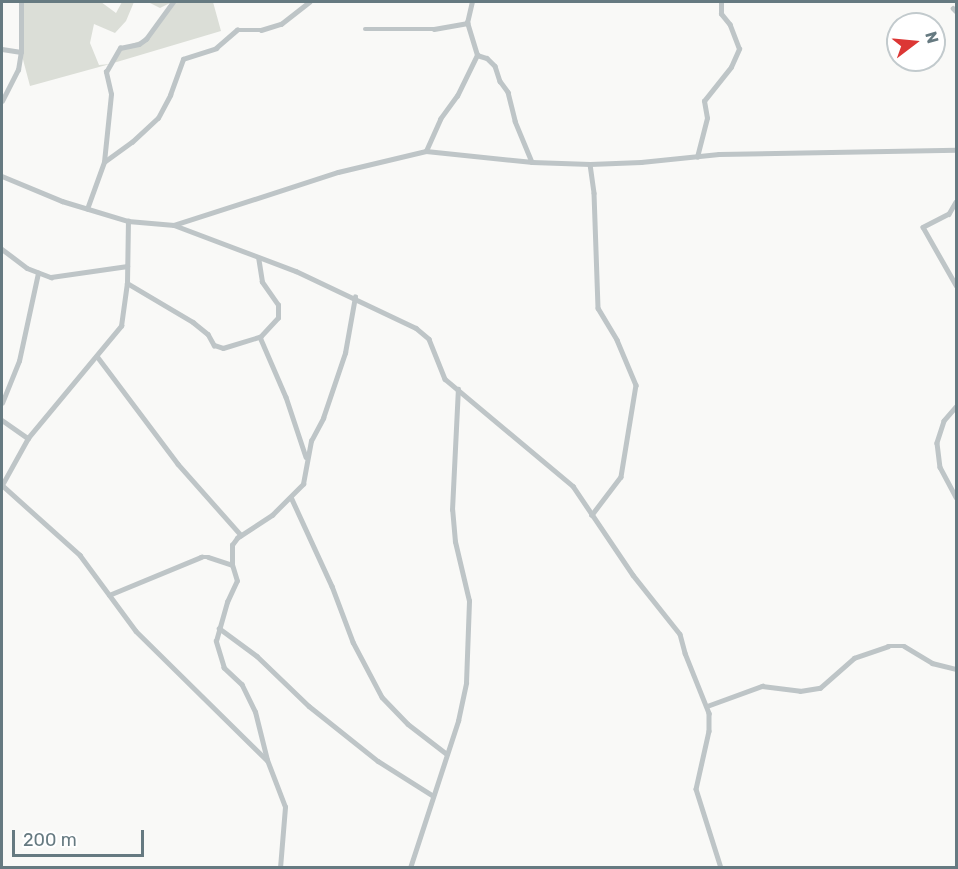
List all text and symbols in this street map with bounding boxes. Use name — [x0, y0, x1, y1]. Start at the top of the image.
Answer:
north arrow — [886, 12, 946, 72]
text: N — [921, 29, 943, 46]
scale bar — [15, 818, 147, 856]
text: 200 m — [23, 829, 77, 851]

